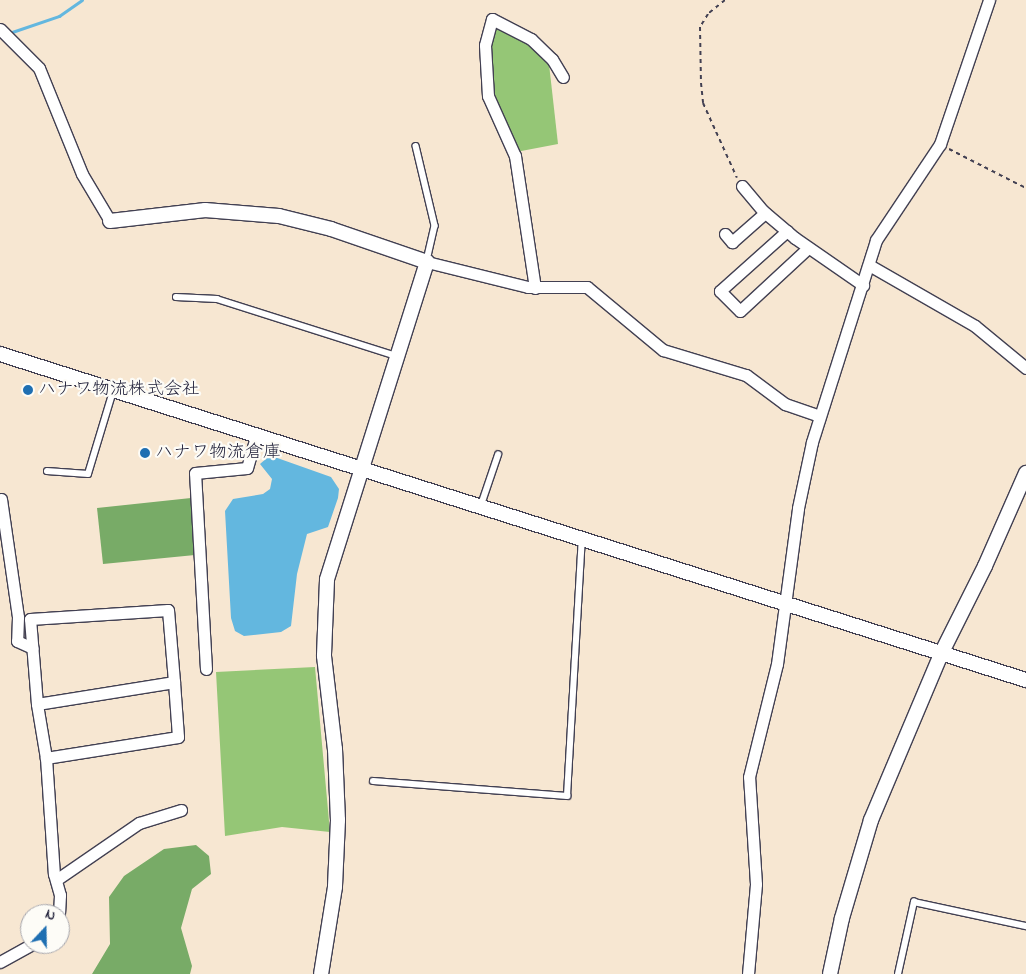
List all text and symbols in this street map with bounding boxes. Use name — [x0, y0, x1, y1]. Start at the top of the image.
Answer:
place label: ハナワ物流株式会社 — [38, 379, 200, 401]
marker: ハナワ物流株式会社 — [22, 384, 34, 396]
place label: ハナワ物流倉庫 — [155, 442, 281, 464]
marker: ハナワ物流倉庫 — [139, 447, 151, 459]
north arrow — [20, 904, 70, 954]
text: N — [42, 904, 58, 927]

